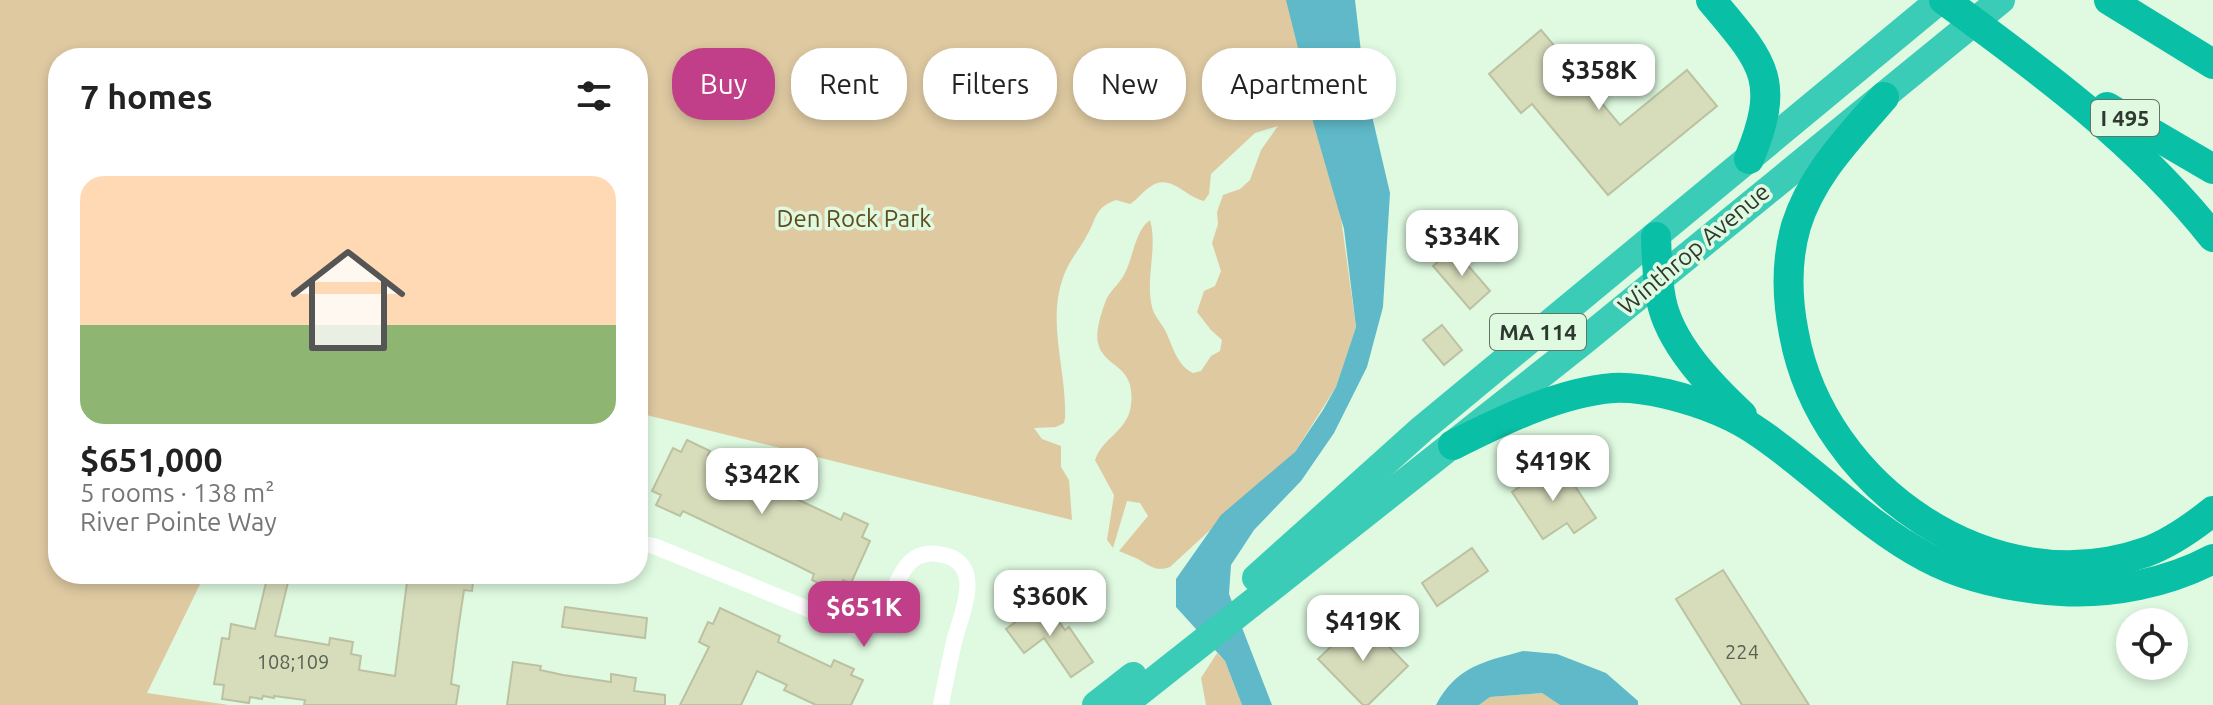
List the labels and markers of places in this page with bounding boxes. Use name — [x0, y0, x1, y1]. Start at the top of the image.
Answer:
pin: $358K — [1543, 44, 1655, 112]
pin: $334K — [1406, 210, 1518, 278]
pin: $419K — [1497, 435, 1609, 503]
pin: $342K — [706, 448, 818, 516]
pin: $360K — [994, 570, 1106, 638]
pin: $651K — [808, 581, 920, 649]
pin: $419K — [1307, 595, 1419, 663]

